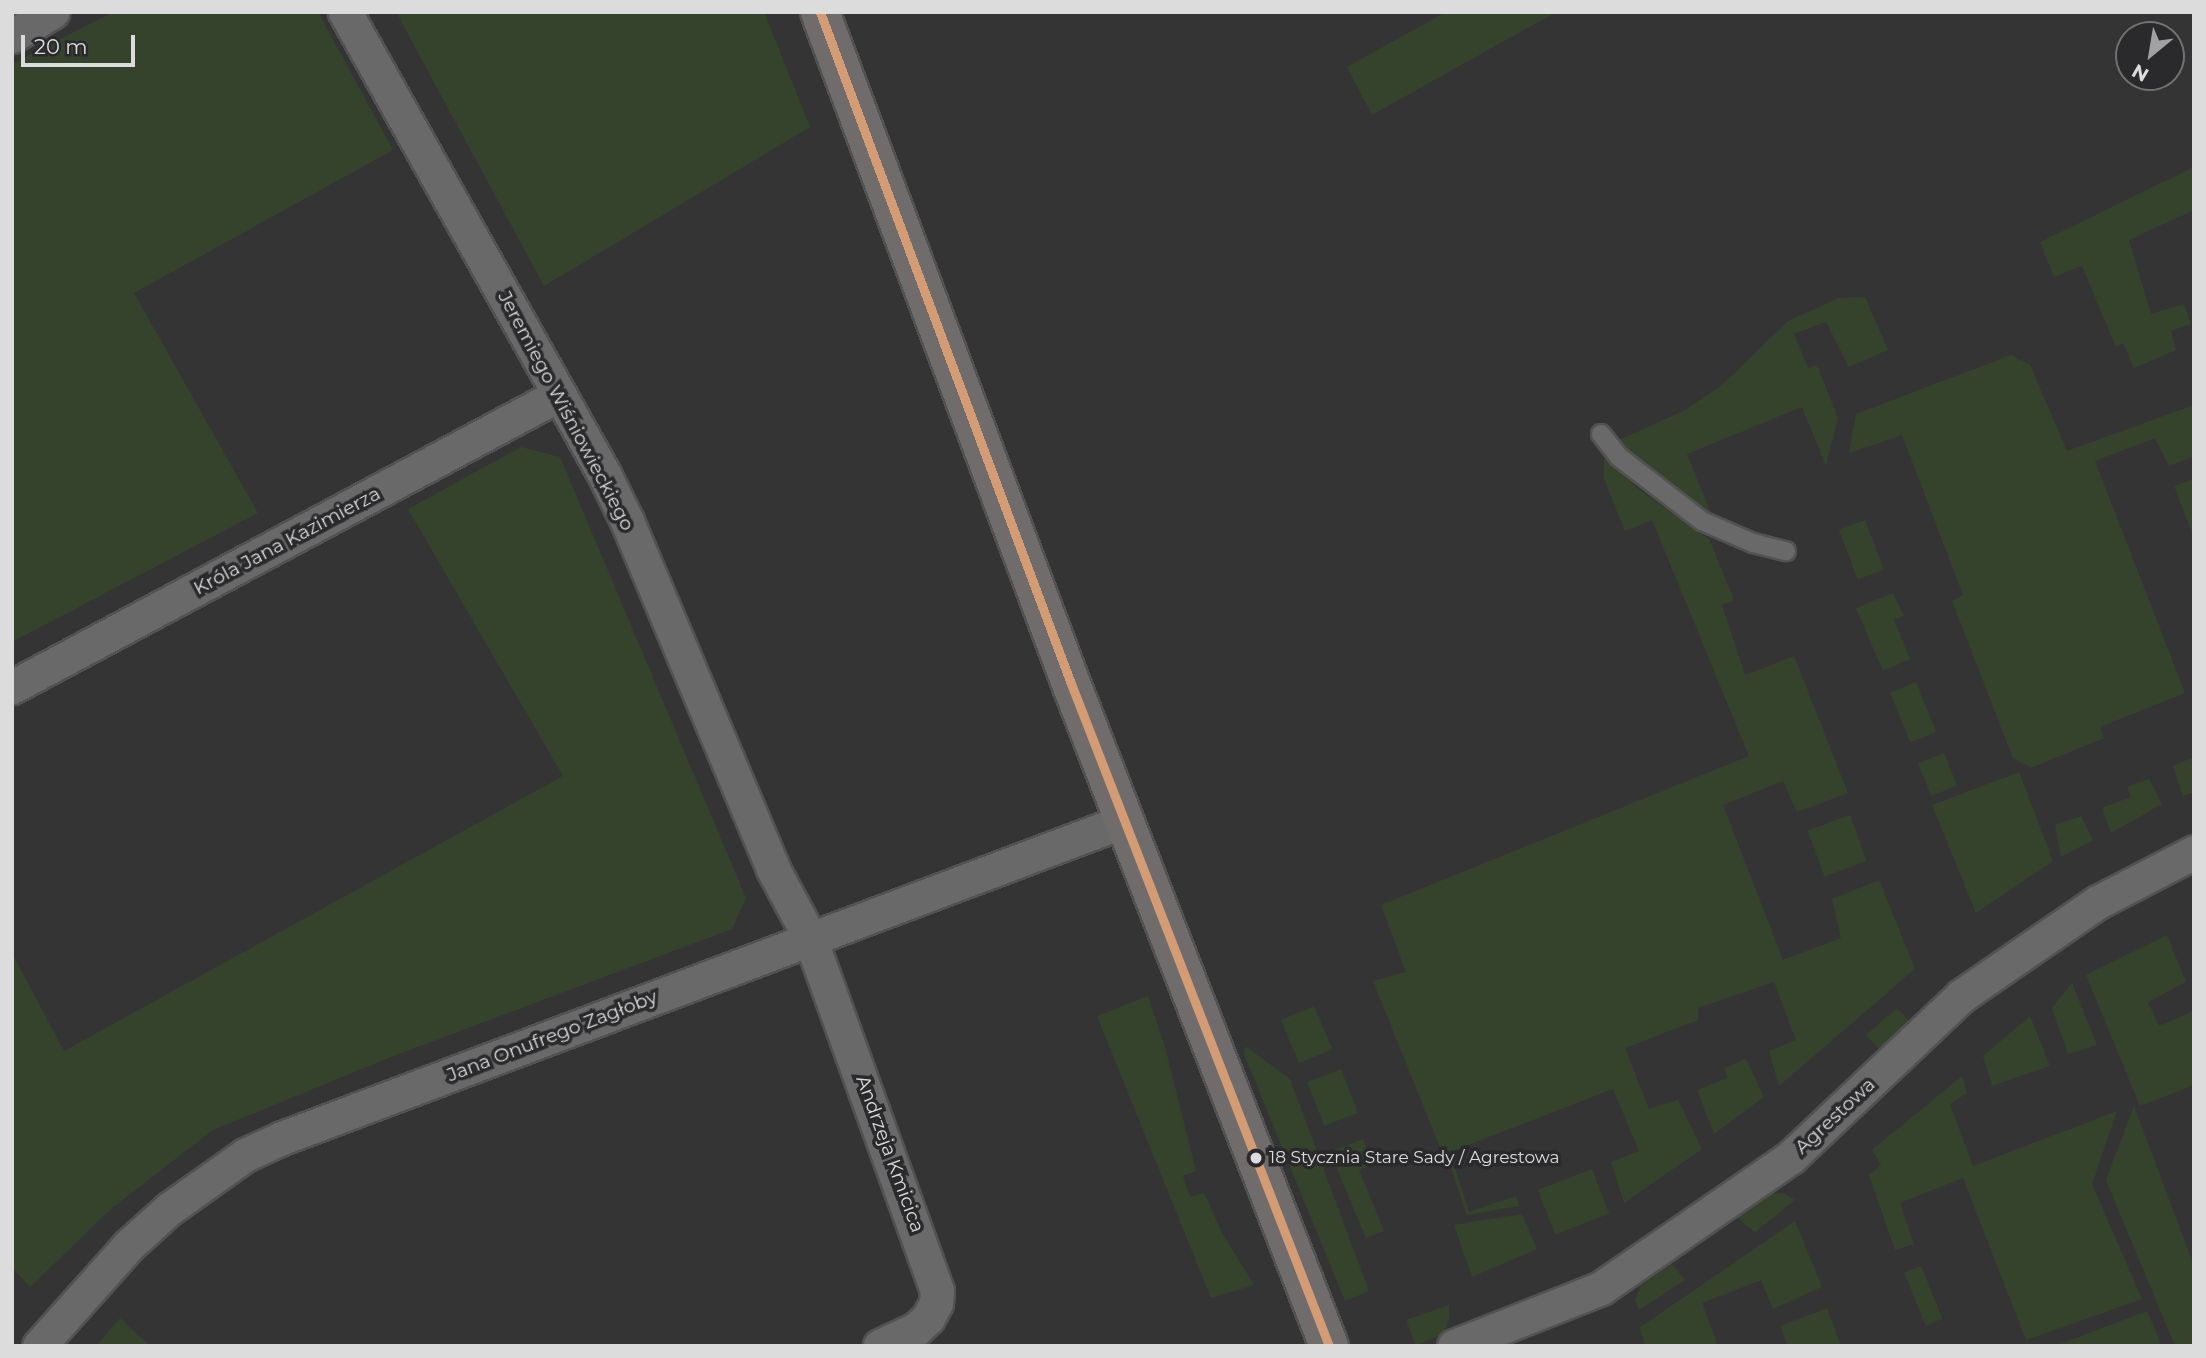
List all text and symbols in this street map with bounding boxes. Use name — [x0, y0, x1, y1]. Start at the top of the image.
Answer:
scale bar — [24, 21, 138, 65]
north arrow — [2115, 21, 2185, 91]
text: 20 m — [34, 34, 88, 59]
text: N — [2128, 59, 2153, 87]
street label: Jeremiego Wiśniowieckiego — [493, 287, 639, 535]
street label: Króla Jana Kazimierza — [190, 482, 384, 600]
street label: Jana Onufrego Zagłoby — [444, 985, 660, 1087]
street label: Andrzeja Kmicica — [851, 1072, 929, 1236]
street label: Agrestowa — [1790, 1073, 1880, 1159]
place label: 18 Stycznia Stare Sady / Agrestowa — [1269, 1148, 1559, 1168]
marker: 18 Stycznia Stare Sady / Agrestowa — [1249, 1151, 1263, 1165]

